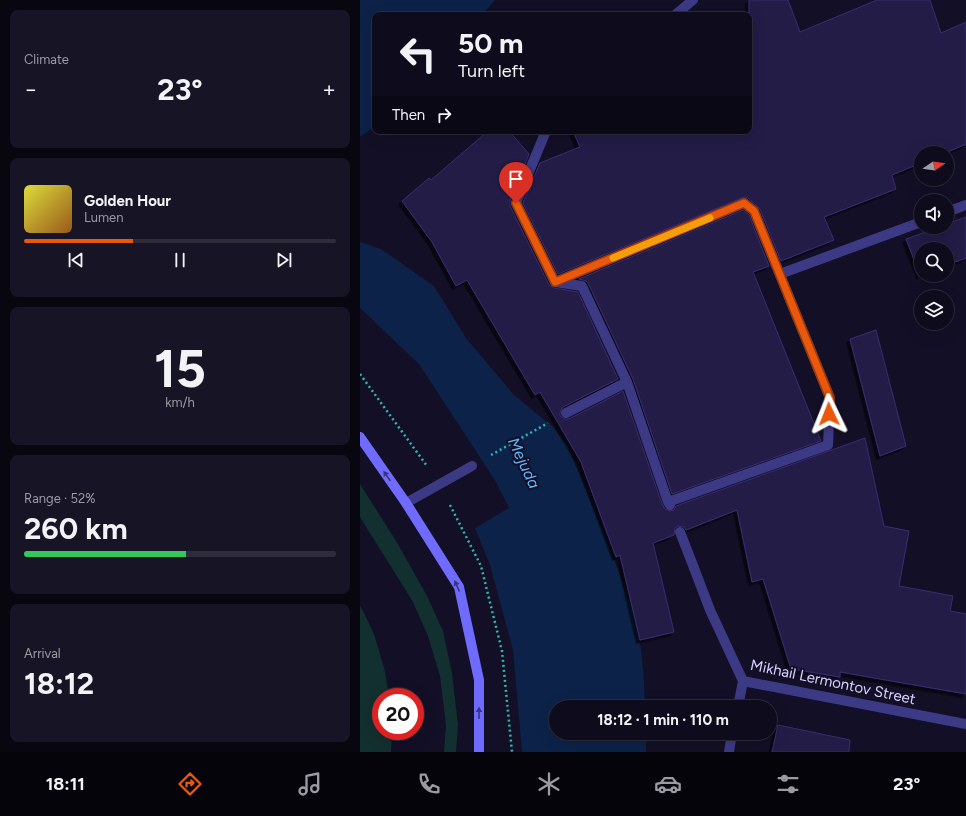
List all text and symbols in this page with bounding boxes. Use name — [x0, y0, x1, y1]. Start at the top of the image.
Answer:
text: 50 m — [458, 26, 524, 60]
icon: left — [392, 28, 444, 80]
text: Climate — [24, 52, 69, 67]
text: Turn left — [458, 60, 525, 82]
text: 23° — [157, 71, 203, 108]
text: − — [24, 76, 38, 103]
text: + — [322, 76, 336, 103]
icon: right — [433, 104, 455, 126]
text: Then — [392, 106, 425, 124]
north arrow — [914, 146, 954, 186]
map controls — [914, 146, 954, 330]
pin — [499, 162, 533, 203]
icon: arrive — [505, 168, 527, 190]
text: Golden Hour — [84, 192, 171, 210]
button: sound — [914, 194, 954, 234]
text: Lumen — [84, 210, 123, 225]
button: search — [914, 242, 954, 282]
icon: previous — [65, 249, 87, 271]
icon: pause — [169, 249, 191, 271]
icon: next — [273, 249, 295, 271]
button: layers — [914, 290, 954, 330]
text: 15 — [154, 338, 206, 400]
position arrow — [808, 393, 850, 435]
text: km/h — [165, 395, 195, 410]
water label: Mejuda — [504, 434, 544, 492]
one-way arrow — [383, 471, 391, 481]
text: Range · 52% — [24, 491, 95, 506]
text: 260 km — [24, 510, 128, 547]
one-way arrow — [454, 580, 460, 592]
text: Arrival — [24, 646, 61, 661]
street label: Mikhail Lermontov Street — [749, 656, 918, 708]
text: 18:12 — [24, 665, 94, 702]
speed limit sign: 20 — [372, 688, 424, 740]
one-way arrow — [476, 706, 482, 719]
text: 18:12 · 1 min · 110 m — [597, 711, 729, 729]
icon: directions — [176, 770, 204, 798]
icon: music — [296, 770, 324, 798]
icon: phone — [415, 770, 443, 798]
icon: climate — [535, 770, 563, 798]
icon: car — [654, 770, 682, 798]
icon: filters — [774, 770, 802, 798]
text: 18:11 — [46, 773, 85, 795]
text: 23° — [893, 773, 920, 795]

